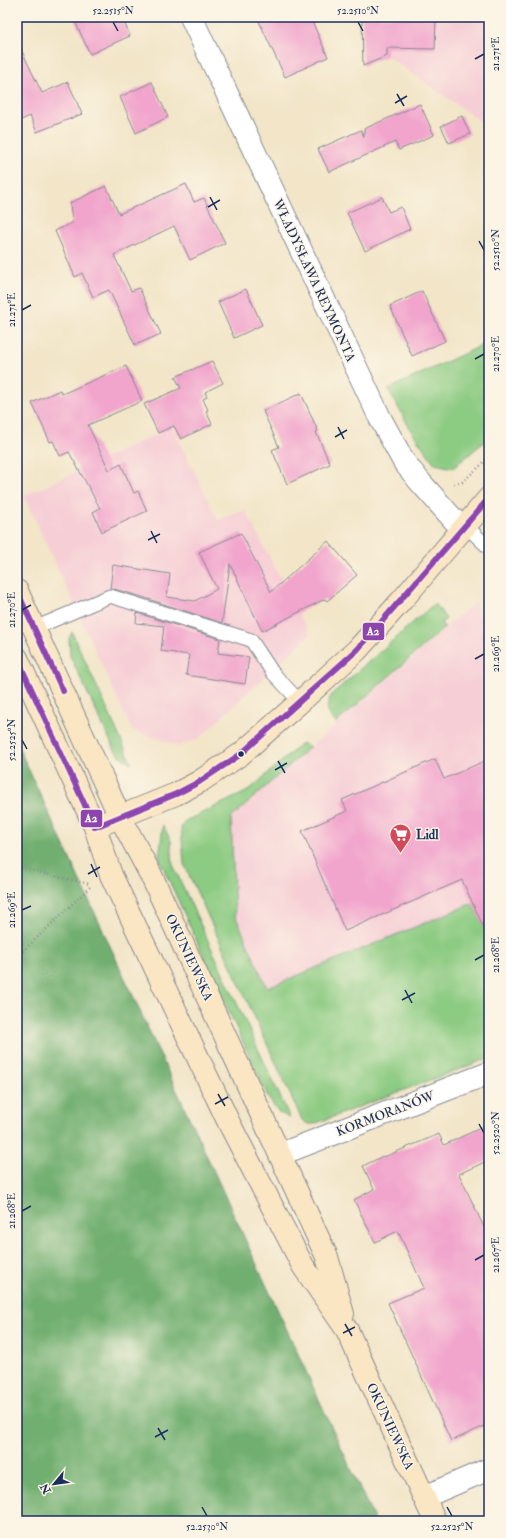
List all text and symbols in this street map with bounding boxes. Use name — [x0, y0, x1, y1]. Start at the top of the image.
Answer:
text: 52.2515°N — [92, 5, 134, 17]
text: 52.2510°N — [337, 5, 379, 17]
text: 21.271°E — [490, 37, 502, 71]
street label: WŁADYSŁAWA REYMONTA — [269, 196, 359, 365]
text: 52.2510°N — [490, 229, 502, 271]
text: 21.271°E — [6, 293, 18, 327]
text: 21.270°E — [490, 336, 502, 372]
text: 21.270°E — [6, 592, 18, 628]
line badge: A2 — [362, 622, 385, 641]
text: A2 — [366, 625, 380, 638]
text: 21.269°E — [490, 636, 502, 672]
text: 52.2525°N — [6, 719, 18, 761]
unlabelled marker — [236, 749, 246, 759]
line badge: A2 — [80, 809, 103, 828]
text: A2 — [84, 812, 98, 825]
supermarket icon: Lidl — [387, 821, 413, 854]
place label: Lidl — [416, 827, 439, 843]
text: 21.269°E — [6, 892, 18, 928]
street label: OKUNIEWSKA — [162, 911, 217, 1004]
text: 21.268°E — [490, 937, 502, 973]
street label: KORMORANÓW — [334, 1087, 437, 1140]
text: 52.2520°N — [490, 1111, 502, 1155]
text: 21.268°E — [6, 1193, 18, 1229]
text: 21.267°E — [490, 1237, 502, 1273]
street label: OKUNIEWSKA — [363, 1380, 418, 1473]
north arrow — [34, 1464, 74, 1504]
text: N — [37, 1480, 54, 1497]
text: 52.2530°N — [186, 1521, 228, 1533]
text: 52.2525°N — [431, 1521, 473, 1533]

